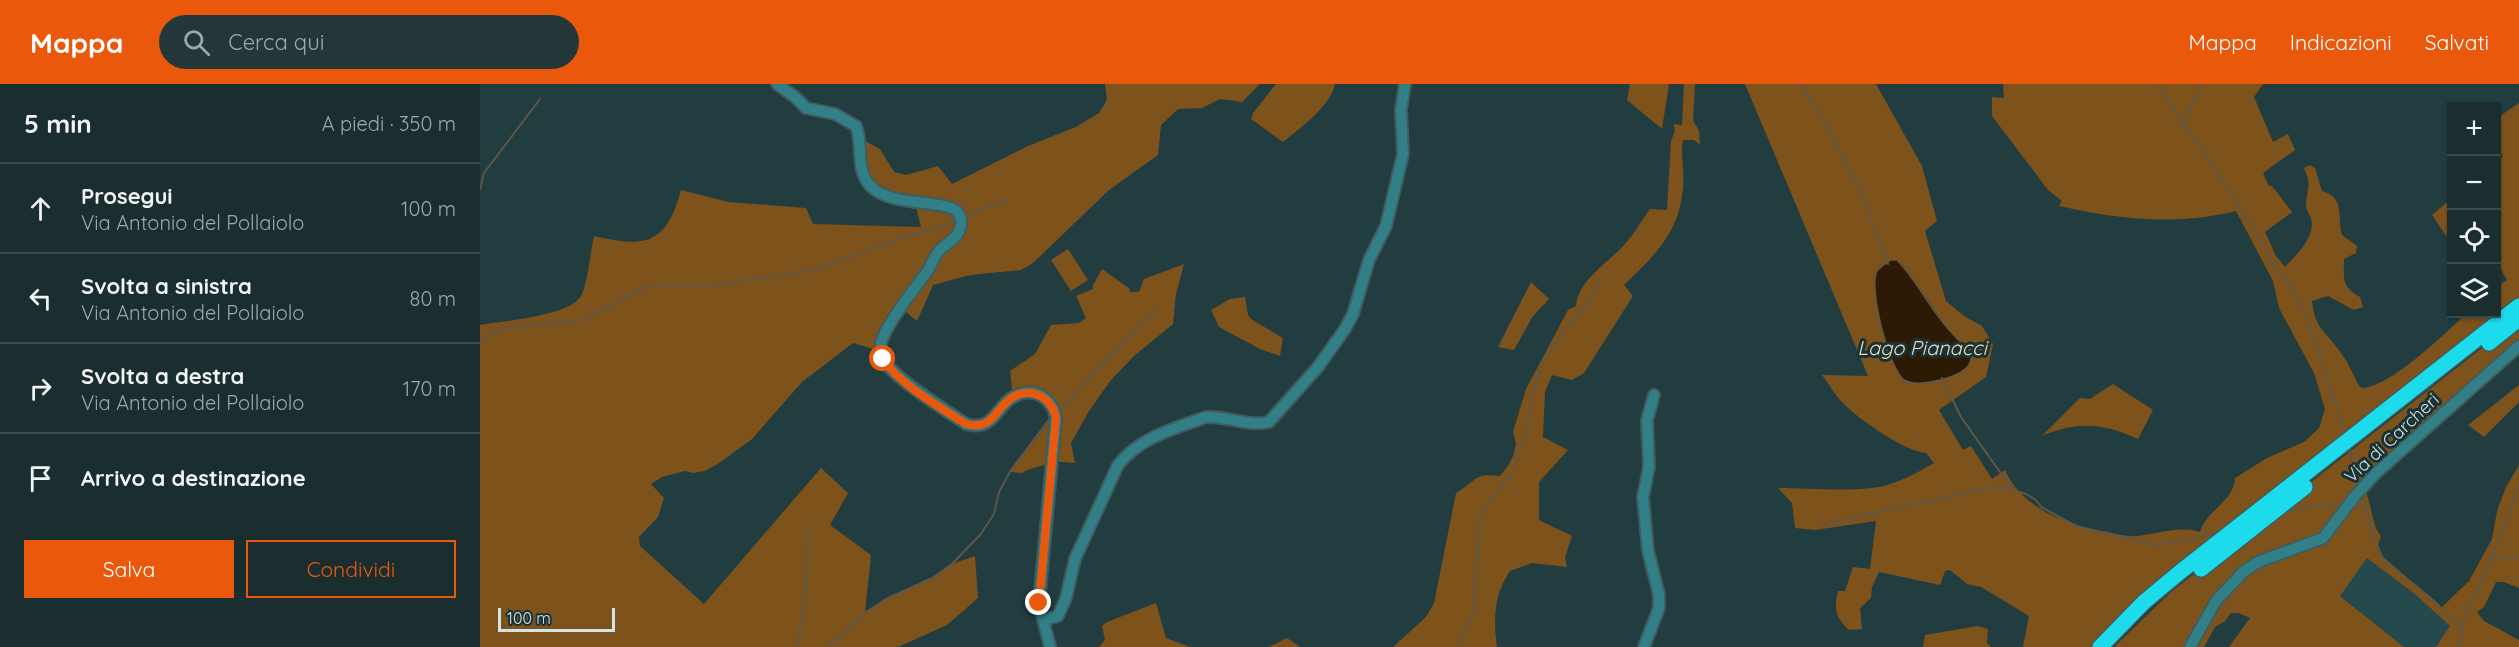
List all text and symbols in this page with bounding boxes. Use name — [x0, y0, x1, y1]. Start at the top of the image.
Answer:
search box — [159, 15, 579, 69]
text: Mappa — [30, 25, 123, 60]
icon: search — [180, 26, 213, 59]
text: Cerca qui — [228, 28, 324, 56]
text: Mappa — [2188, 29, 2257, 55]
text: Indicazioni — [2290, 29, 2392, 55]
text: Salvati — [2425, 29, 2489, 55]
map controls — [2447, 102, 2501, 318]
button: + — [2447, 102, 2501, 156]
text: 5 min — [24, 107, 92, 140]
text: A piedi · 350 m — [322, 111, 456, 136]
button: − — [2447, 156, 2501, 210]
text: Prosegui — [81, 182, 173, 210]
icon: ahead — [24, 192, 57, 225]
text: 100 m — [401, 196, 456, 221]
text: Via Antonio del Pollaiolo — [81, 210, 304, 235]
button: locate — [2447, 210, 2501, 264]
button: layers — [2447, 264, 2501, 318]
text: Svolta a sinistra — [81, 272, 252, 300]
icon: left — [24, 282, 57, 315]
text: 80 m — [410, 286, 456, 311]
text: Via Antonio del Pollaiolo — [81, 300, 304, 325]
water label: Lago Pianacci — [1857, 335, 1989, 360]
route start — [869, 345, 895, 371]
text: Svolta a destra — [81, 362, 244, 390]
icon: right — [24, 372, 57, 405]
text: 170 m — [403, 376, 456, 401]
street label: Via di Carcheri — [2340, 388, 2444, 487]
text: Via Antonio del Pollaiolo — [81, 390, 304, 415]
icon: arrive — [24, 462, 57, 495]
text: Arrivo a destinazione — [81, 464, 306, 492]
button: Salva — [24, 540, 234, 598]
button: Condividi — [246, 540, 456, 598]
route end — [1025, 589, 1051, 615]
scale bar — [498, 605, 615, 632]
text: 100 m — [507, 608, 551, 628]

